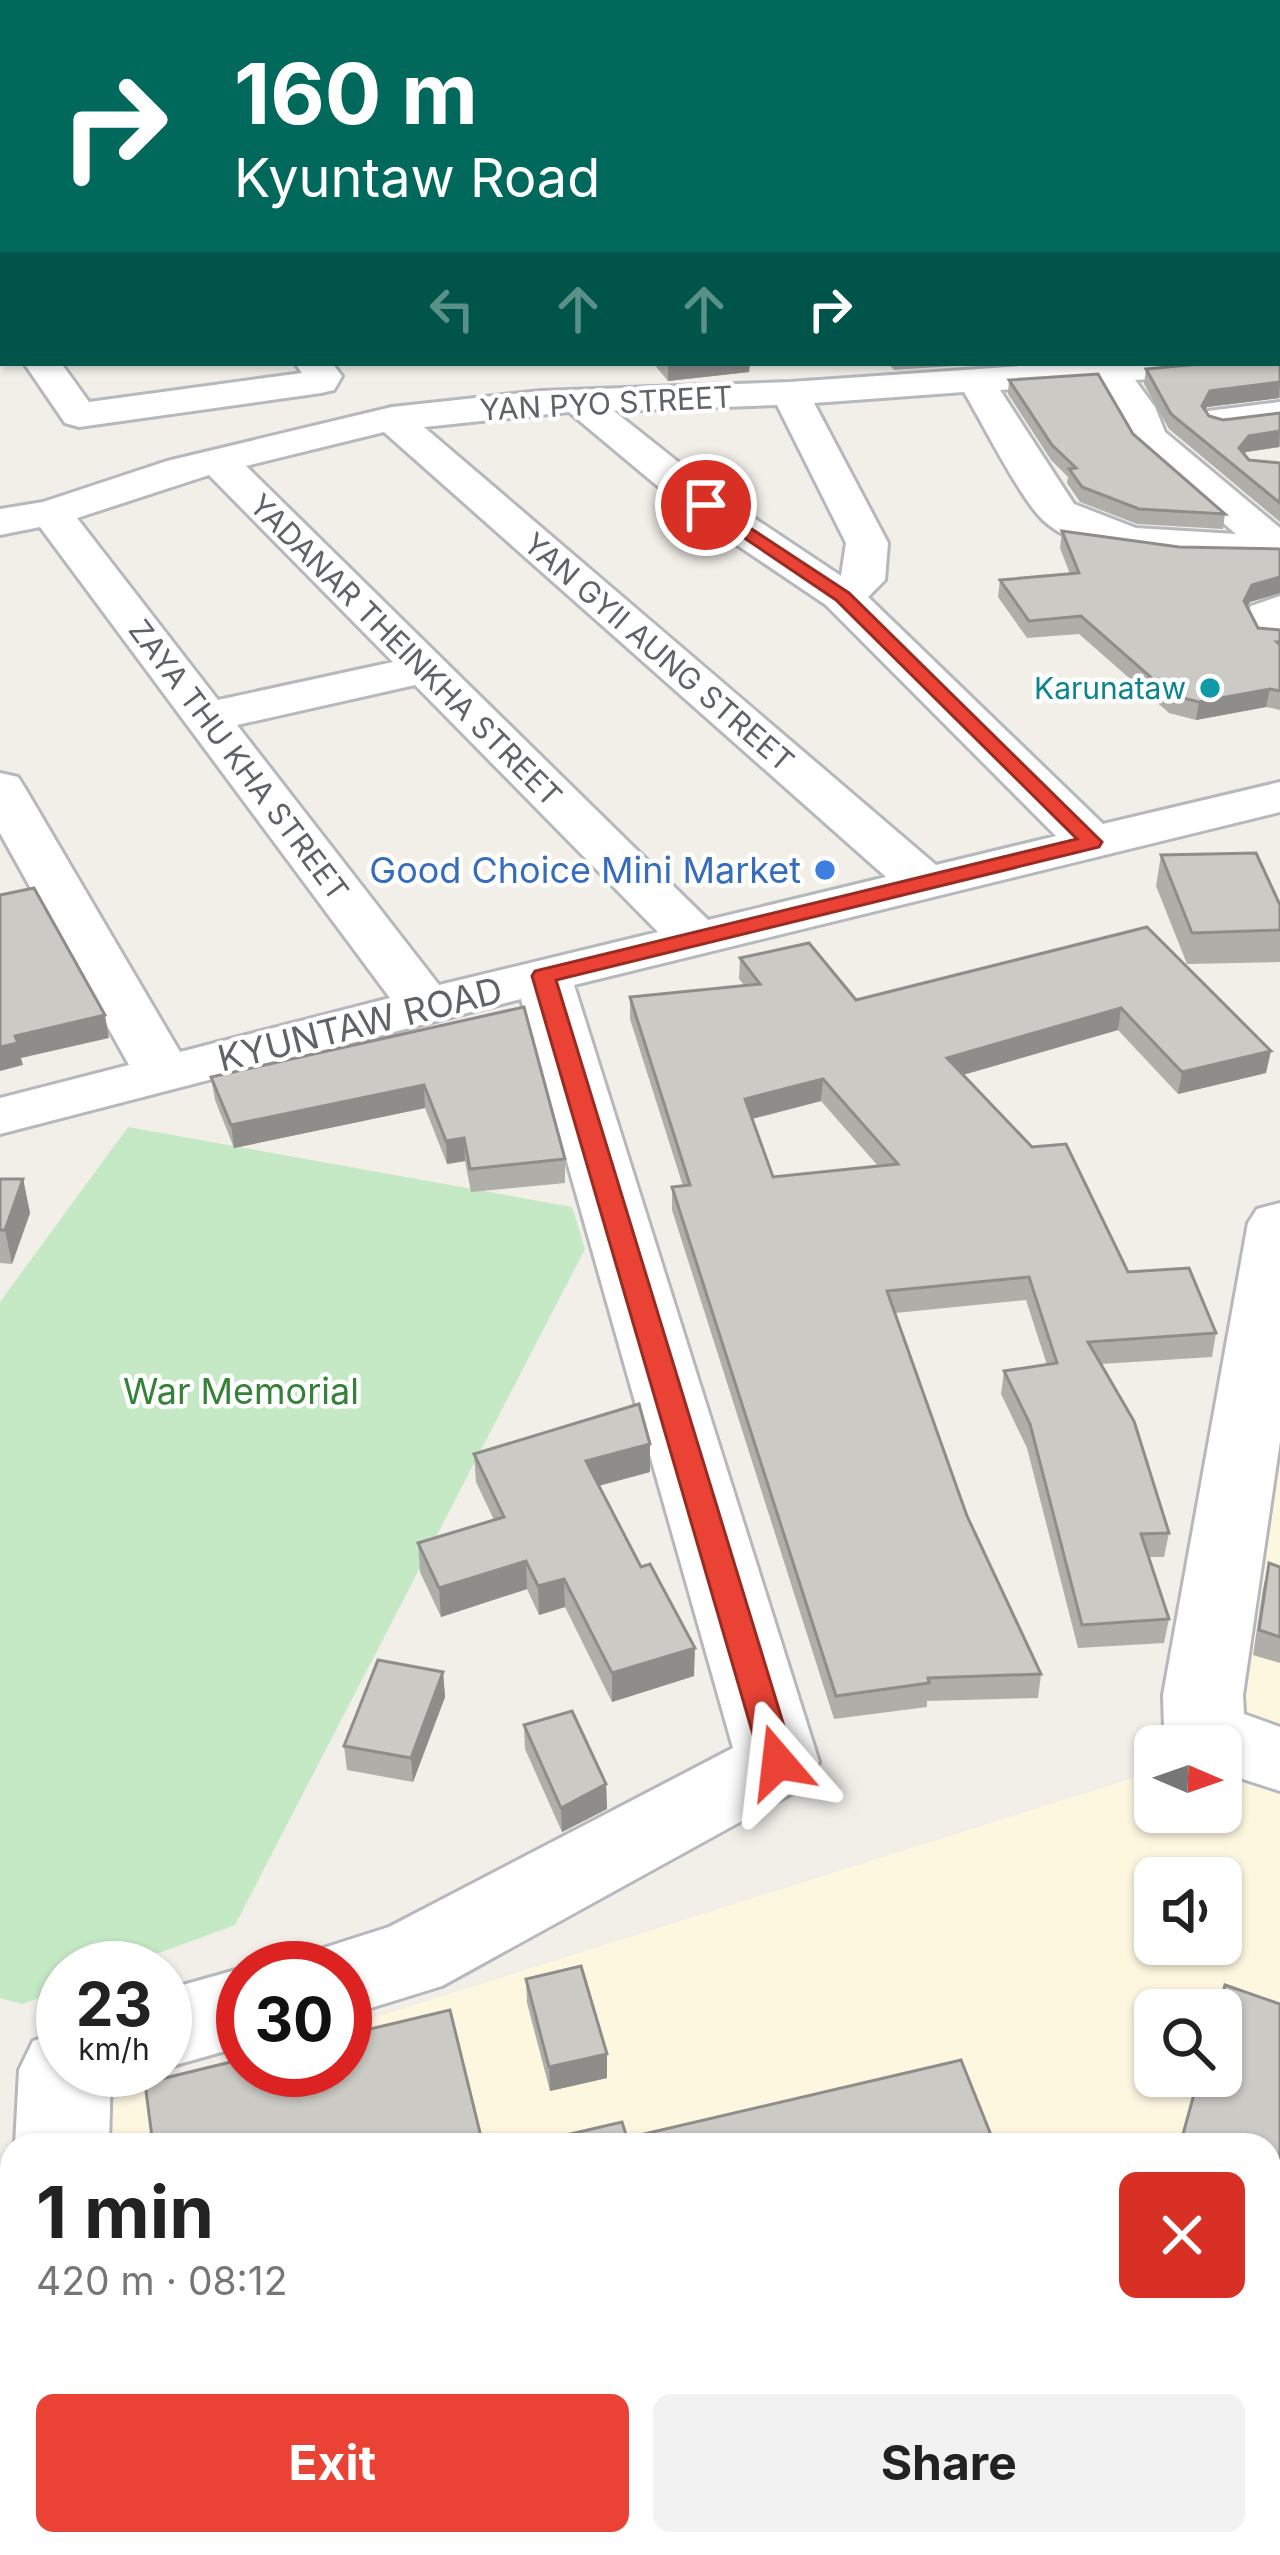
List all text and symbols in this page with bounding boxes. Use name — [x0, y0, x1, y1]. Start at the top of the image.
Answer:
text: 160 m — [234, 43, 478, 144]
icon: right — [36, 48, 192, 204]
text: Kyuntaw Road — [234, 145, 600, 210]
icon: left — [419, 276, 485, 342]
icon: ahead — [545, 276, 611, 342]
icon: ahead — [671, 276, 737, 342]
icon: right — [797, 276, 863, 342]
street label: YAN PYO STREET — [479, 378, 733, 428]
pin — [655, 454, 757, 556]
icon: arrive — [673, 472, 739, 538]
street label: YADANAR THEINKHA STREET — [242, 486, 570, 814]
street label: YAN GYII AUNG STREET — [517, 525, 801, 779]
street label: ZAYA THU KHA STREET — [122, 613, 356, 907]
place label: Karunataw — [1034, 670, 1186, 706]
marker: Karunataw — [1197, 675, 1223, 701]
place label: Good Choice Mini Market — [369, 848, 801, 892]
marker: Good Choice Mini Market — [812, 857, 838, 883]
street label: KYUNTAW ROAD — [213, 967, 507, 1081]
park label: War Memorial — [123, 1369, 359, 1413]
position arrow — [715, 1699, 841, 1825]
north arrow — [1134, 1725, 1242, 1833]
map controls — [1134, 1725, 1242, 2097]
button: sound — [1134, 1857, 1242, 1965]
speed limit sign: 30 — [216, 1941, 372, 2097]
text: 23 — [76, 1968, 152, 2040]
button: search — [1134, 1989, 1242, 2097]
text: km/h — [78, 2031, 150, 2067]
text: 1 min — [36, 2168, 214, 2255]
button: close — [1119, 2172, 1245, 2298]
text: 420 m · 08:12 — [36, 2257, 288, 2304]
button: Exit — [36, 2394, 629, 2532]
button: Share — [653, 2394, 1245, 2532]

